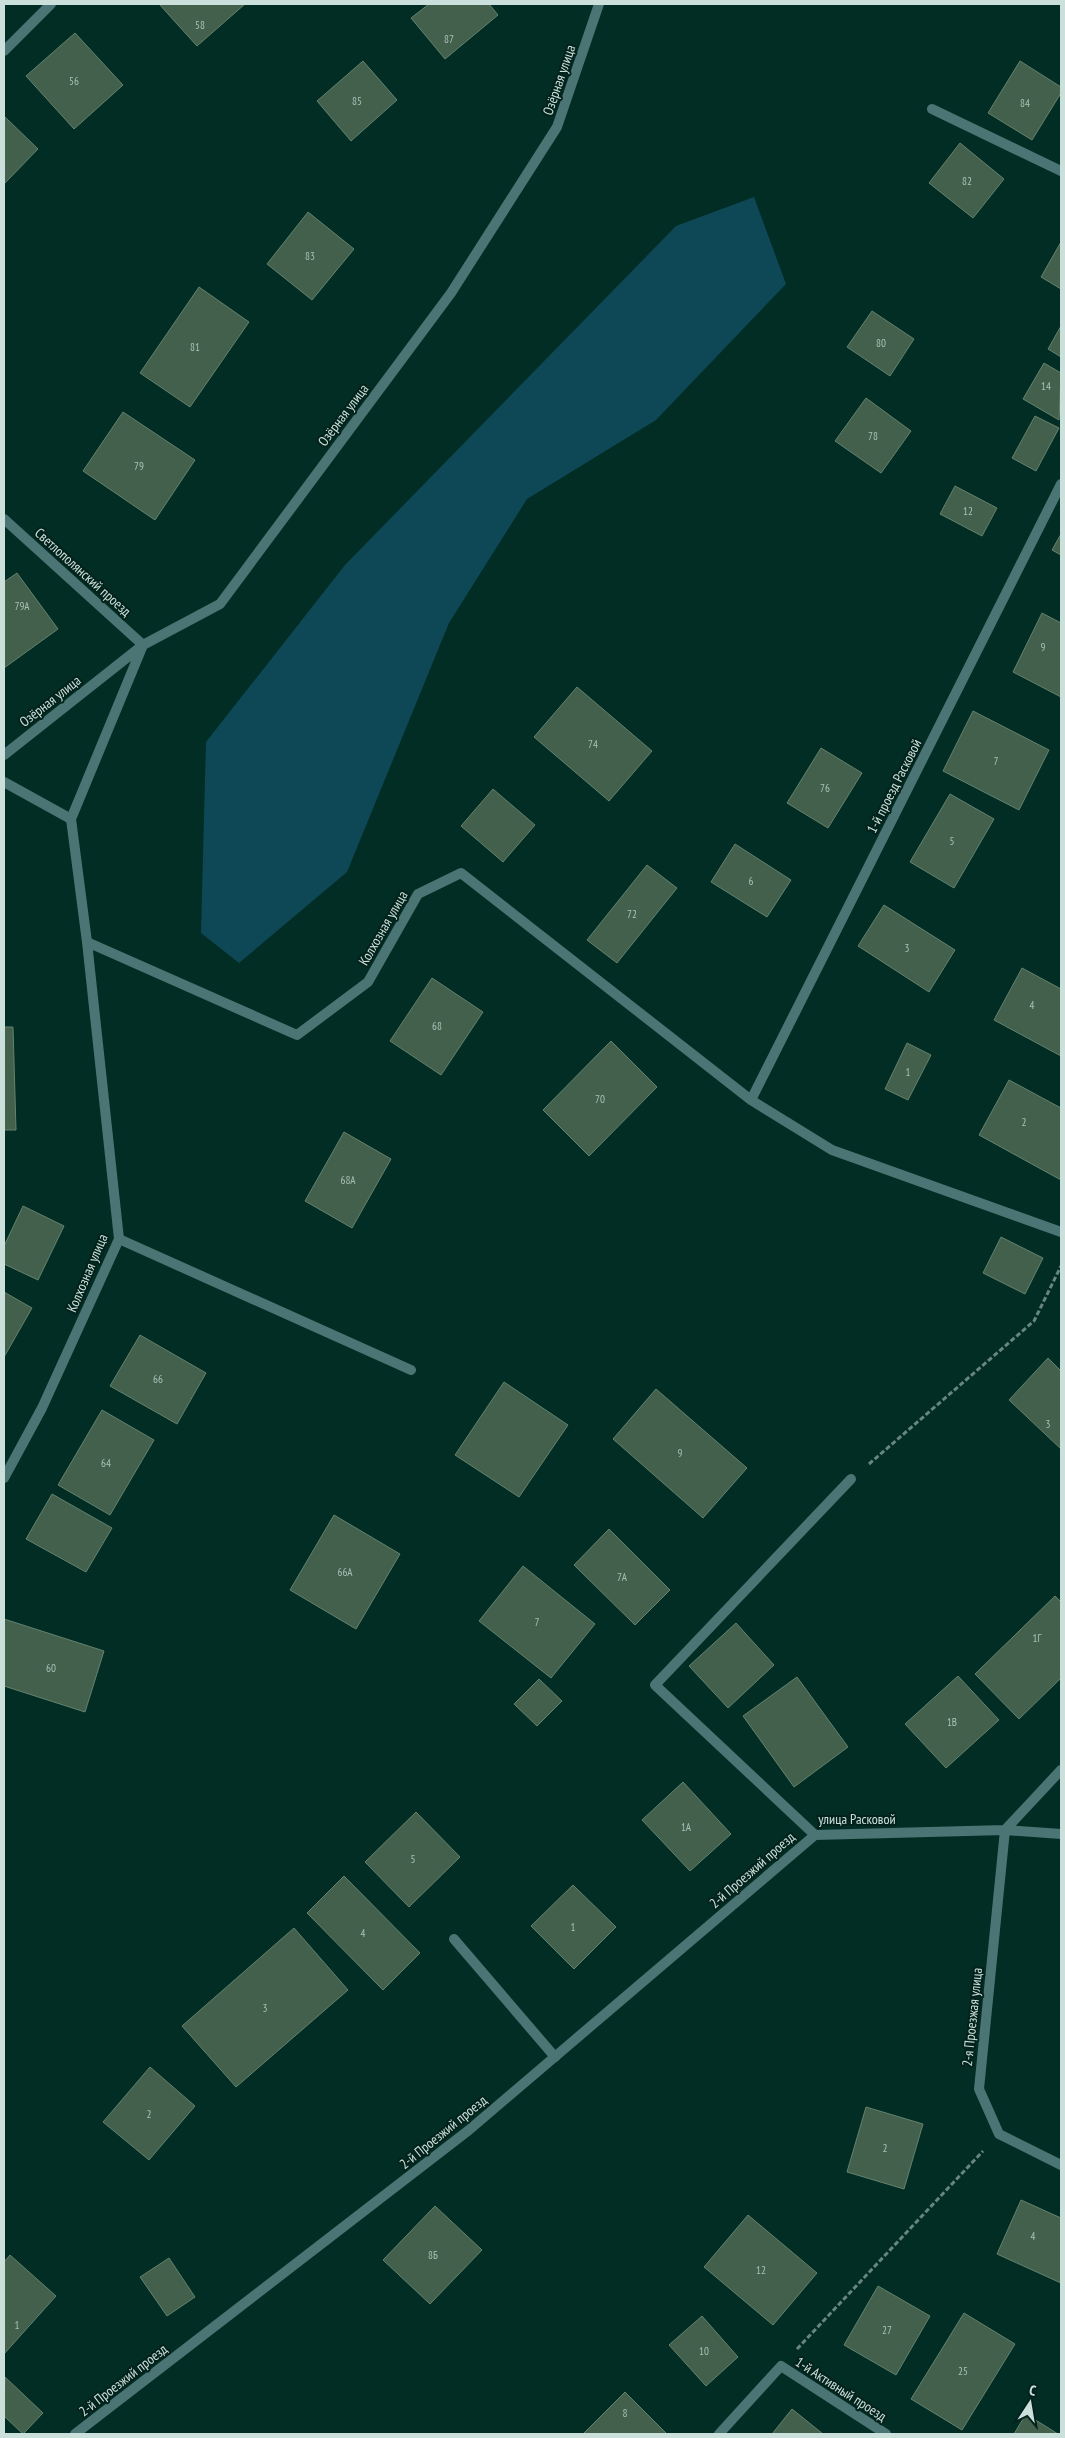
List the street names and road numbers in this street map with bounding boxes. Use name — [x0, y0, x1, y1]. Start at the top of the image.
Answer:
street label: Озёрная улица — [539, 42, 579, 118]
street label: Озёрная улица — [314, 380, 372, 450]
street label: Светлополянский проезд — [31, 524, 135, 620]
street label: Озёрная улица — [16, 671, 84, 731]
street label: 1-й проезд Расковой — [863, 736, 925, 836]
street label: Колхозная улица — [354, 887, 412, 969]
street label: Колхозная улица — [62, 1231, 112, 1315]
street label: улица Расковой — [818, 1810, 896, 1828]
street label: 2-й Проезжий проезд — [706, 1828, 798, 1912]
street label: 2-я Проезжая улица — [958, 1967, 986, 2067]
street label: 2-й Проезжий проезд — [396, 2091, 490, 2173]
street label: 2-й Проезжий проезд — [75, 2340, 171, 2420]
street label: 1-й Активный проезд — [792, 2353, 890, 2425]

